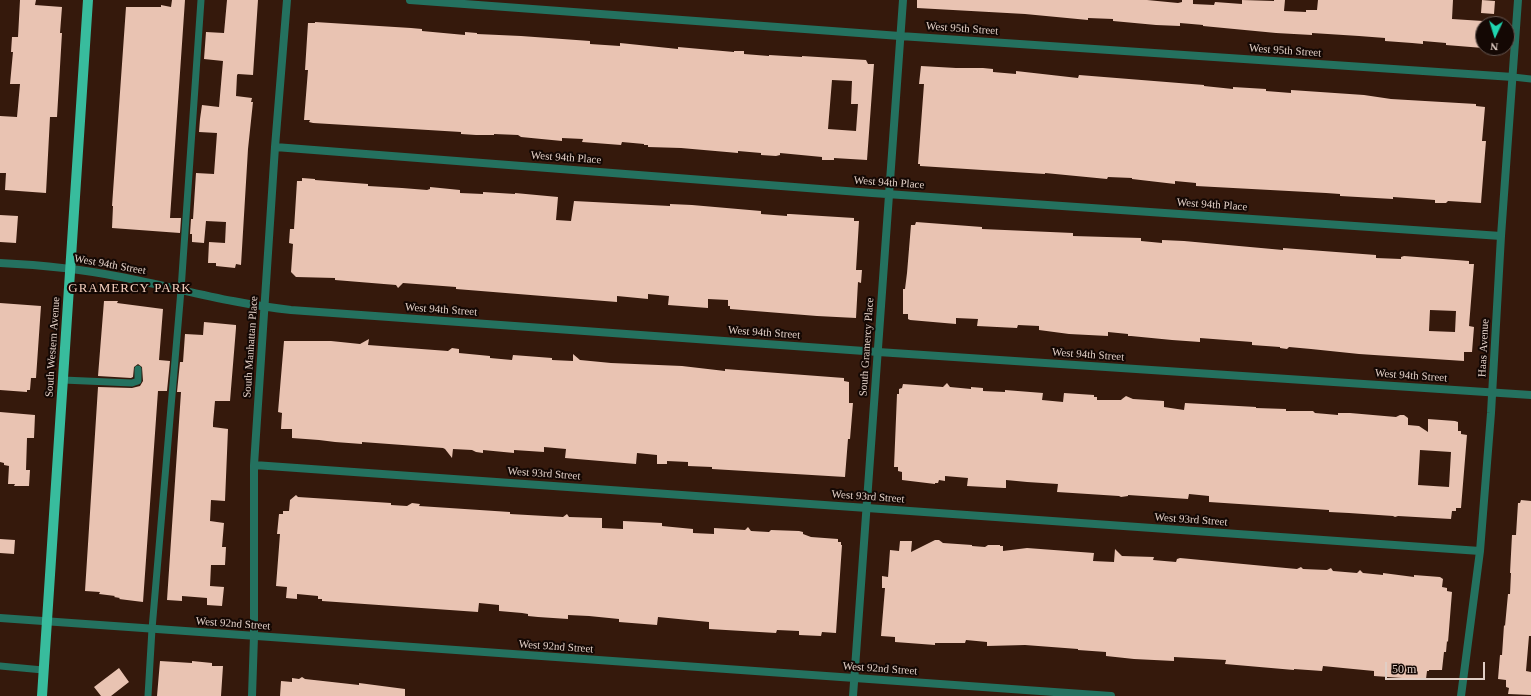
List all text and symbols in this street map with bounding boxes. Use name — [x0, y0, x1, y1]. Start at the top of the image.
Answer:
north arrow — [1475, 16, 1515, 56]
street label: West 95th Street — [925, 20, 999, 38]
text: N — [1490, 41, 1499, 53]
street label: West 95th Street — [1248, 42, 1322, 60]
street label: West 94th Place — [530, 149, 602, 167]
street label: West 94th Place — [853, 174, 925, 192]
street label: West 94th Place — [1176, 196, 1248, 214]
street label: West 94th Street — [73, 252, 147, 278]
district label: GRAMERCY PARK — [68, 281, 192, 297]
street label: South Western Avenue — [43, 296, 63, 398]
street label: South Manhattan Place — [241, 296, 261, 398]
street label: South Gramercy Place — [857, 297, 877, 397]
street label: West 94th Street — [404, 301, 478, 319]
street label: Haas Avenue — [1476, 319, 1492, 377]
street label: West 94th Street — [727, 324, 801, 342]
street label: West 94th Street — [1051, 346, 1125, 364]
street label: West 94th Street — [1374, 367, 1448, 385]
street label: West 93rd Street — [507, 465, 581, 483]
street label: West 93rd Street — [831, 488, 905, 506]
street label: West 93rd Street — [1154, 511, 1228, 529]
street label: West 92nd Street — [195, 615, 271, 633]
street label: West 92nd Street — [518, 638, 594, 656]
scale bar — [1387, 654, 1487, 680]
street label: West 92nd Street — [842, 660, 918, 678]
text: 50 m — [1392, 662, 1416, 676]

